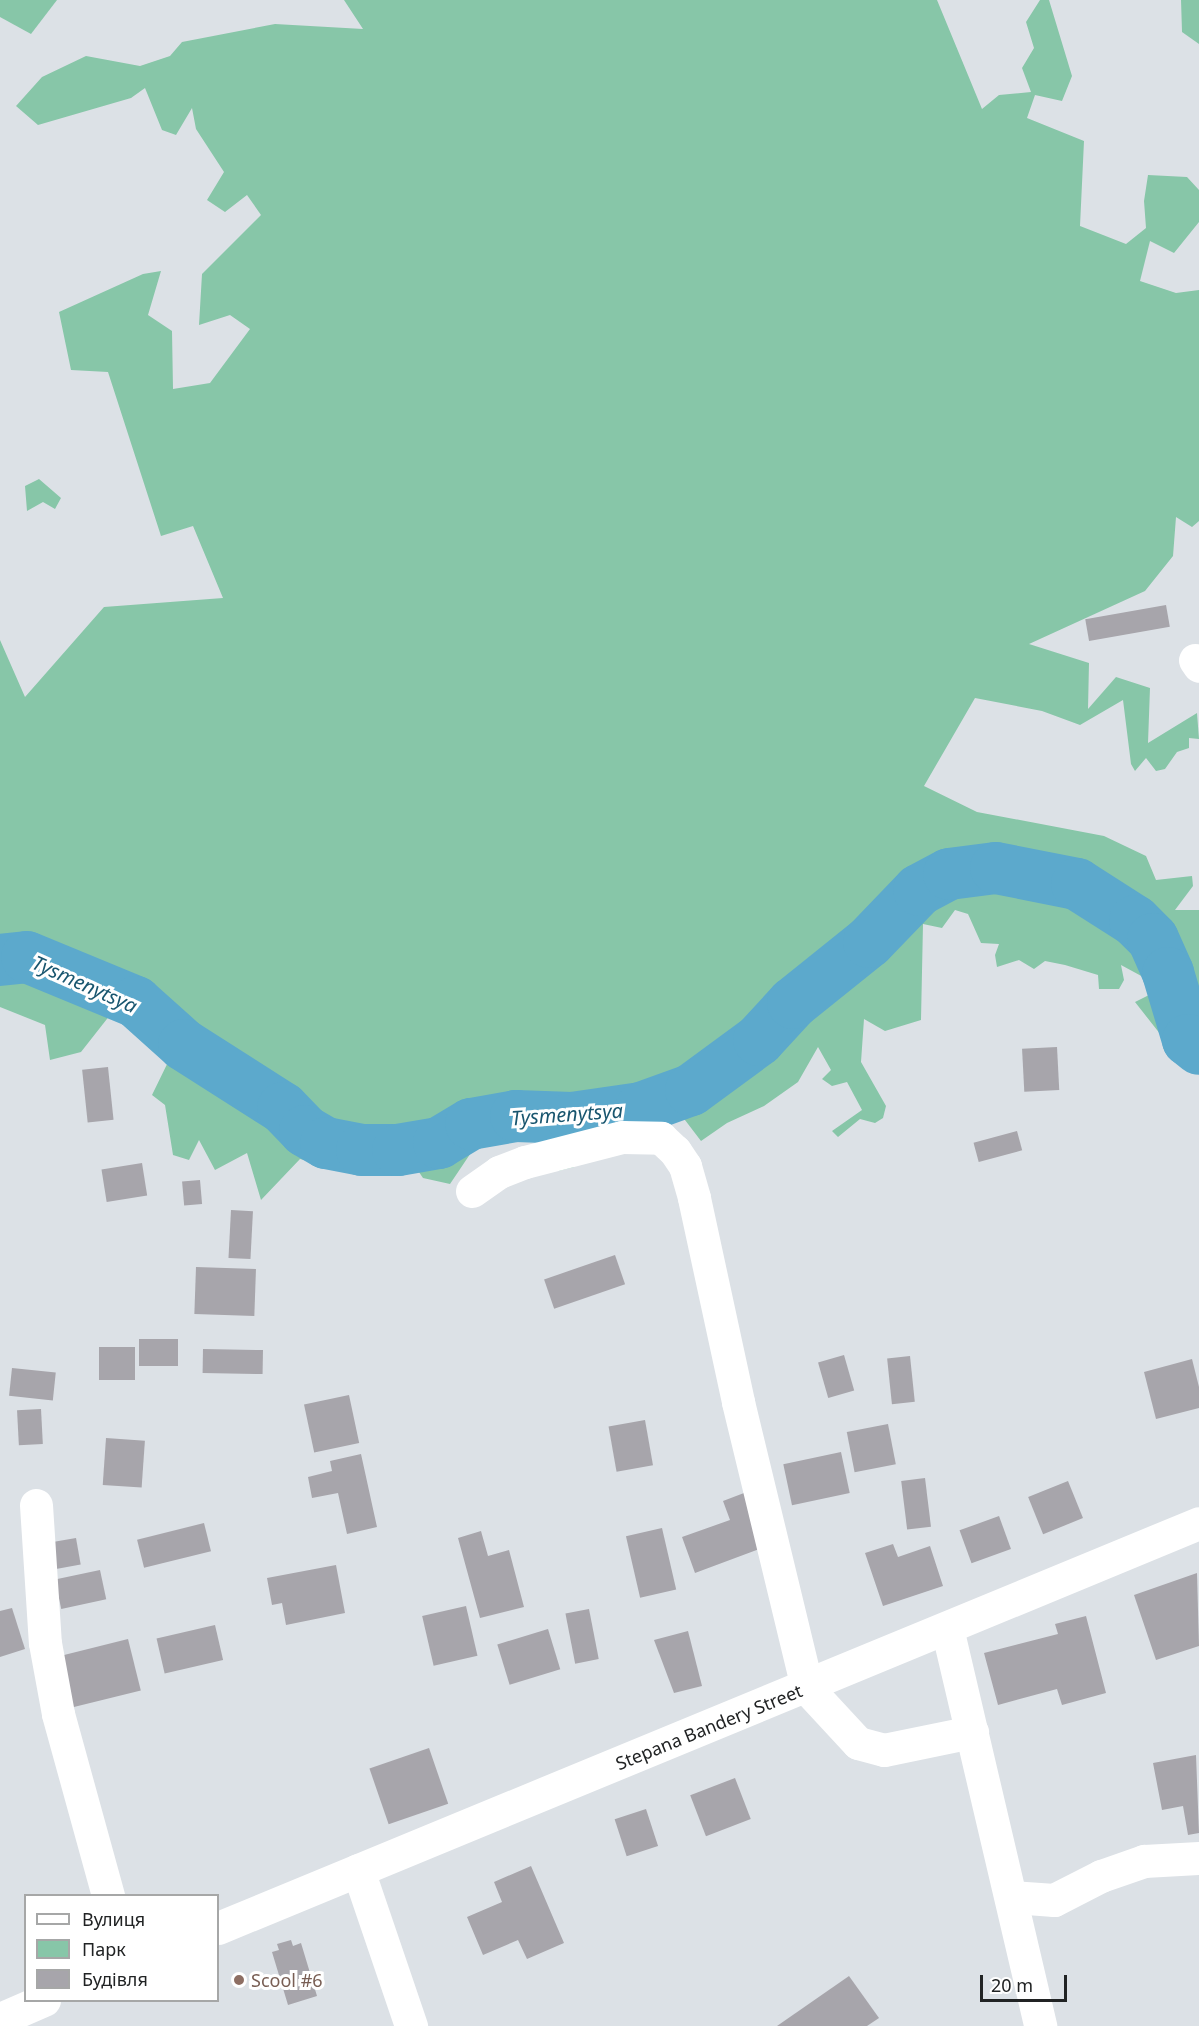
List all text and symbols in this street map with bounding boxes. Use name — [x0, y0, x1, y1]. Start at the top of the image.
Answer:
water label: Tysmenytsya — [29, 950, 141, 1018]
water label: Tysmenytsya — [510, 1098, 624, 1130]
street label: Stepana Bandery Street — [613, 1680, 805, 1774]
legend — [24, 1894, 219, 2002]
text: Вулиця — [82, 1907, 145, 1931]
text: Парк — [82, 1937, 126, 1961]
scale bar — [983, 1963, 1070, 2001]
text: Будівля — [82, 1967, 148, 1991]
place label: Scool #6 — [251, 1969, 323, 1991]
marker: Scool #6 — [232, 1973, 246, 1987]
text: 20 m — [991, 1973, 1033, 1997]

